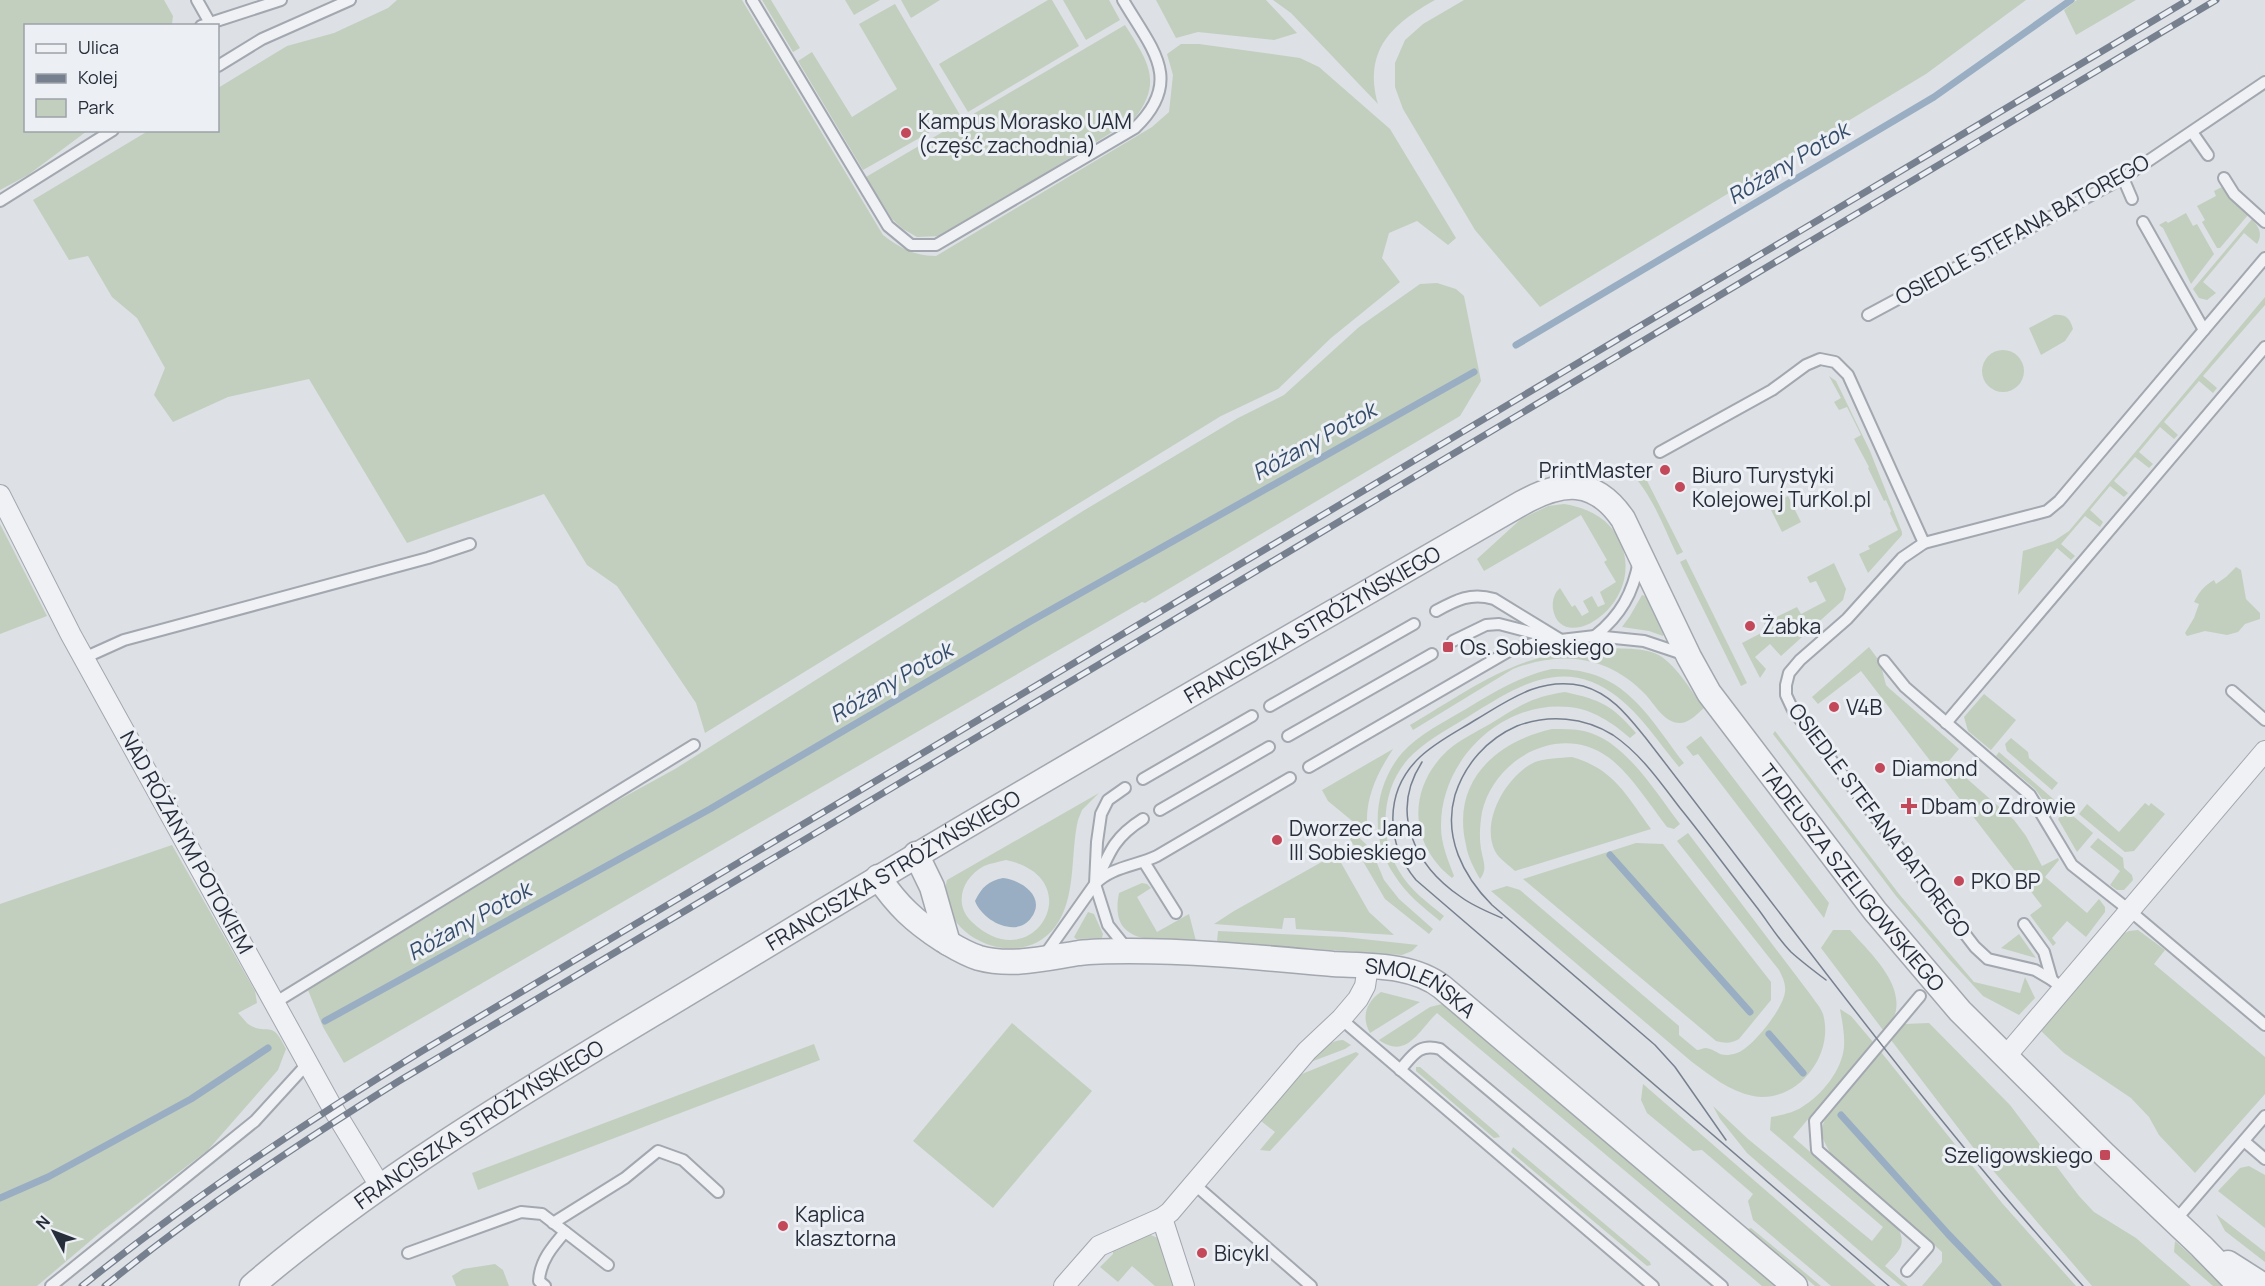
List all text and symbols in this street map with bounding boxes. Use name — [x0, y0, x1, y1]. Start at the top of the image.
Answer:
legend — [24, 24, 219, 132]
text: Ulica — [78, 35, 119, 59]
text: Kolej — [78, 65, 118, 89]
text: Park — [78, 95, 115, 119]
place label: Kampus Morasko UAM (część zachodnia) — [918, 107, 1132, 159]
water label: Różany Potok — [1722, 113, 1857, 211]
marker: Kampus Morasko UAM (część zachodnia) — [899, 126, 913, 140]
street label: OSIEDLE STEFANA BATOREGO — [1890, 147, 2154, 311]
water label: Różany Potok — [1247, 393, 1384, 487]
place label: PrintMaster — [1539, 456, 1653, 484]
place label: Biuro Turystyki Kolejowej TurKol.pl — [1692, 461, 1871, 513]
marker: PrintMaster — [1658, 463, 1672, 477]
marker: Biuro Turystyki Kolejowej TurKol.pl — [1673, 480, 1687, 494]
street label: FRANCISZKA STRÓŻYŃSKIEGO — [1179, 539, 1445, 709]
place label: Żabka — [1762, 612, 1821, 640]
marker: Żabka — [1743, 619, 1757, 633]
water label: Różany Potok — [824, 633, 960, 729]
place label: Os. Sobieskiego — [1460, 633, 1614, 661]
marker: Os. Sobieskiego — [1441, 640, 1455, 654]
place label: V4B — [1846, 693, 1883, 721]
street label: OSIEDLE STEFANA BATOREGO — [1783, 697, 1977, 943]
marker: V4B — [1827, 700, 1841, 714]
street label: NAD RÓŻANYM POTOKIEM — [114, 726, 260, 958]
place label: Diamond — [1892, 754, 1978, 782]
street label: TADEUSZA SZELIGOWSKIEGO — [1754, 758, 1951, 997]
marker: Diamond — [1873, 761, 1887, 775]
street label: FRANCISZKA STRÓŻYŃSKIEGO — [760, 783, 1025, 957]
place label: Dbam o Zdrowie — [1921, 792, 2076, 820]
marker: Dbam o Zdrowie — [1902, 799, 1916, 813]
place label: Dworzec Jana III Sobieskiego — [1289, 814, 1426, 866]
marker: Dworzec Jana III Sobieskiego — [1270, 833, 1284, 847]
place label: PKO BP — [1971, 867, 2041, 895]
water label: Różany Potok — [402, 873, 539, 967]
marker: PKO BP — [1952, 874, 1966, 888]
street label: SMOLEŃSKA — [1364, 951, 1482, 1024]
street label: FRANCISZKA STRÓŻYŃSKIEGO — [348, 1033, 609, 1215]
place label: Szeligowskiego — [1944, 1141, 2093, 1169]
marker: Szeligowskiego — [2098, 1148, 2112, 1162]
place label: Kaplica klasztorna — [795, 1200, 896, 1252]
north arrow — [24, 1202, 84, 1262]
text: N — [31, 1211, 55, 1234]
marker: Kaplica klasztorna — [776, 1219, 790, 1233]
place label: Bicykl — [1214, 1239, 1269, 1267]
marker: Bicykl — [1195, 1246, 1209, 1260]

